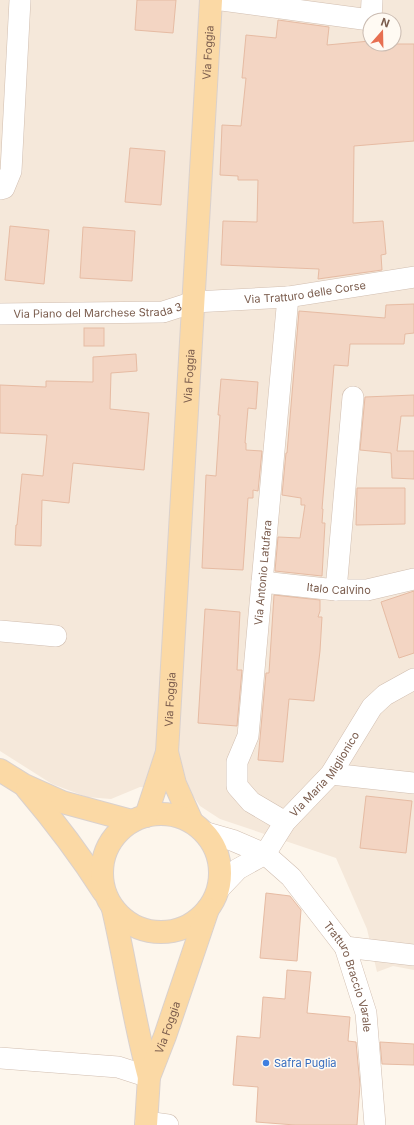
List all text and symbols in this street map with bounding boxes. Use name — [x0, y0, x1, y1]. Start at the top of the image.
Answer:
north arrow — [362, 12, 402, 52]
text: N — [379, 15, 392, 31]
street label: Via Foggia — [199, 25, 217, 80]
street label: Via Tratturo delle Corse — [244, 278, 367, 306]
street label: Via Piano del Marchese Strada 3 — [13, 299, 184, 321]
street label: Via Foggia — [180, 348, 198, 404]
street label: Via Antonio Latufara — [251, 519, 275, 626]
street label: Italo Calvino — [306, 580, 373, 597]
street label: Via Foggia — [161, 672, 179, 727]
street label: Via Maria Miglionico — [287, 729, 363, 820]
street label: Tratturo Braccio Varale — [321, 918, 375, 1033]
street label: Via Foggia — [152, 999, 183, 1056]
place label: Safra Puglia — [274, 1056, 337, 1070]
marker: Safra Puglia — [261, 1058, 271, 1068]

